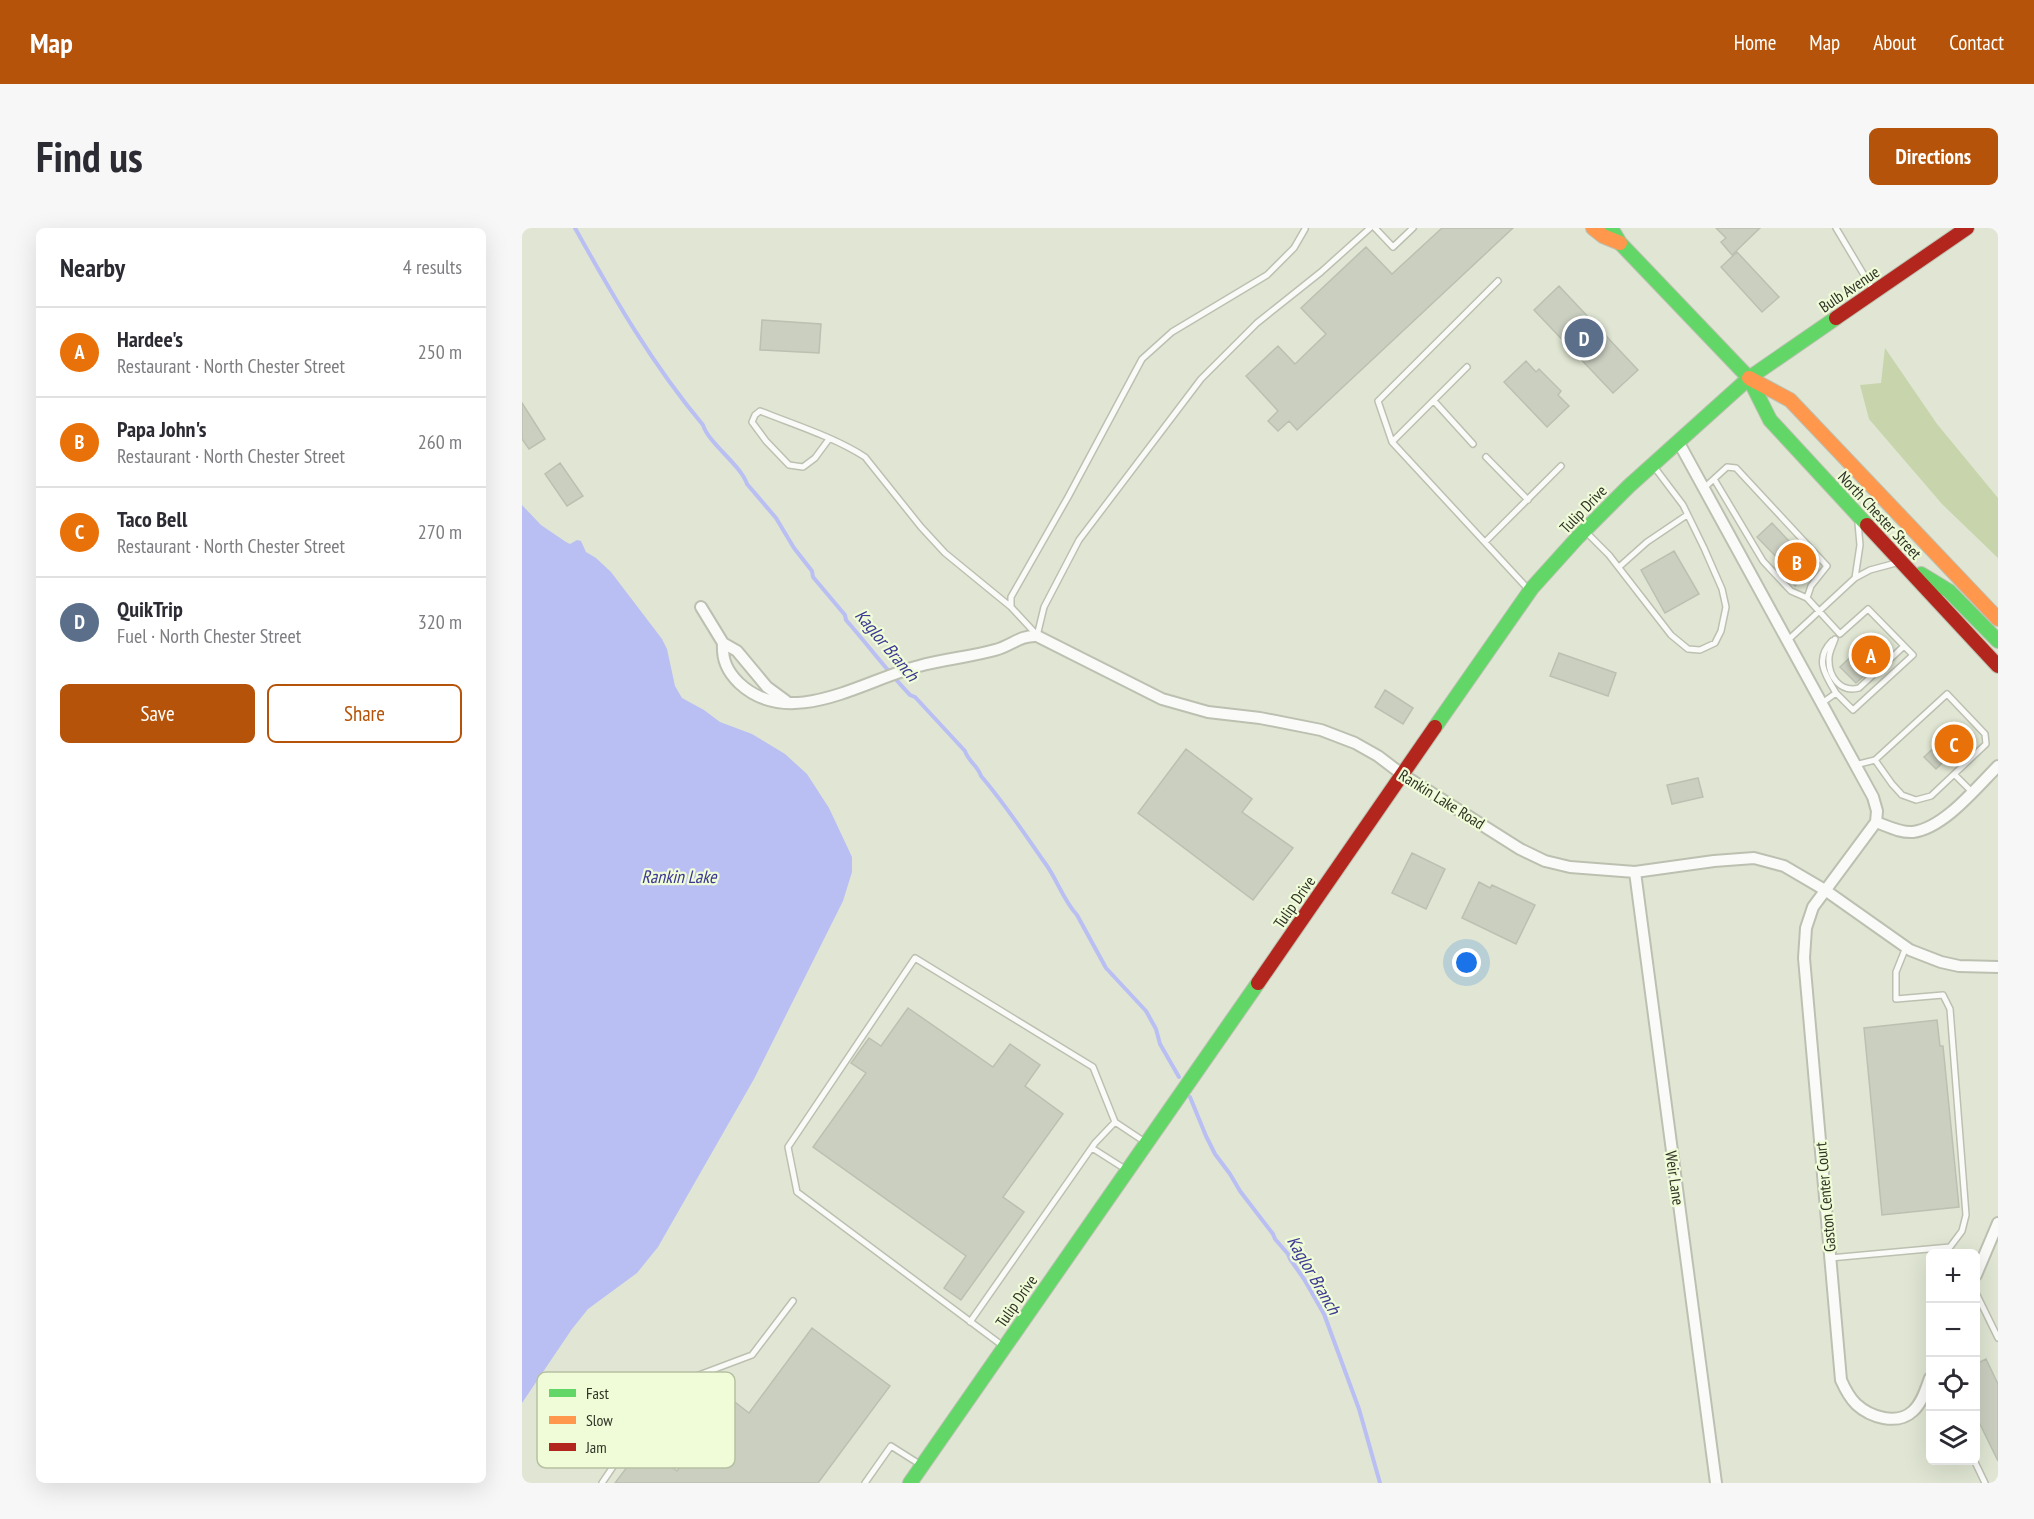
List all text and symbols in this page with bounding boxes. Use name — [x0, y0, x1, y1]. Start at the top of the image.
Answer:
text: Map — [30, 24, 73, 61]
text: Home — [1734, 29, 1776, 56]
text: Map — [1809, 29, 1840, 56]
text: About — [1873, 29, 1916, 56]
text: Contact — [1949, 29, 2004, 56]
button: Directions — [1869, 128, 1998, 185]
text: Find us — [36, 129, 143, 184]
text: Nearby — [60, 251, 125, 284]
text: 4 results — [403, 254, 462, 280]
street label: Bulb Avenue — [1815, 262, 1883, 316]
pin: D — [1564, 316, 1604, 360]
text: Hardee's — [117, 325, 183, 353]
text: A — [74, 339, 85, 365]
text: 250 m — [418, 339, 462, 365]
text: Restaurant · North Chester Street — [117, 353, 345, 379]
text: Papa John's — [117, 415, 207, 443]
text: B — [75, 429, 84, 455]
text: 260 m — [418, 429, 462, 455]
text: Restaurant · North Chester Street — [117, 443, 345, 469]
street label: North Chester Street — [1834, 467, 1926, 564]
street label: Tulip Drive — [1555, 481, 1611, 537]
text: Taco Bell — [117, 505, 187, 533]
text: C — [75, 519, 84, 545]
text: 270 m — [418, 519, 462, 545]
text: Restaurant · North Chester Street — [117, 533, 345, 559]
pin: B — [1778, 540, 1816, 584]
text: QuikTrip — [117, 595, 183, 623]
water label: Kaglor Branch — [850, 604, 924, 687]
text: D — [74, 609, 85, 635]
text: 320 m — [418, 609, 462, 635]
text: Fuel · North Chester Street — [117, 623, 301, 649]
pin: A — [1852, 632, 1890, 678]
button: Save — [60, 684, 255, 743]
button: Share — [267, 684, 462, 743]
pin: C — [1934, 722, 1974, 766]
street label: Rankin Lake Road — [1395, 765, 1489, 833]
water label: Rankin Lake — [641, 865, 718, 888]
street label: Tulip Drive — [1269, 872, 1319, 932]
your location — [1452, 948, 1481, 977]
street label: Gaston Center Court — [1810, 1141, 1840, 1253]
street label: Weir Lane — [1661, 1150, 1689, 1206]
water label: Kaglor Branch — [1282, 1232, 1346, 1319]
map controls — [1926, 1249, 1980, 1465]
button: + — [1926, 1249, 1980, 1303]
street label: Tulip Drive — [991, 1271, 1041, 1331]
button: − — [1926, 1303, 1980, 1357]
button: locate — [1926, 1357, 1980, 1411]
legend — [537, 1372, 735, 1468]
text: Fast — [586, 1383, 609, 1403]
text: Slow — [586, 1410, 613, 1430]
button: layers — [1926, 1411, 1980, 1465]
text: Jam — [585, 1437, 607, 1457]

